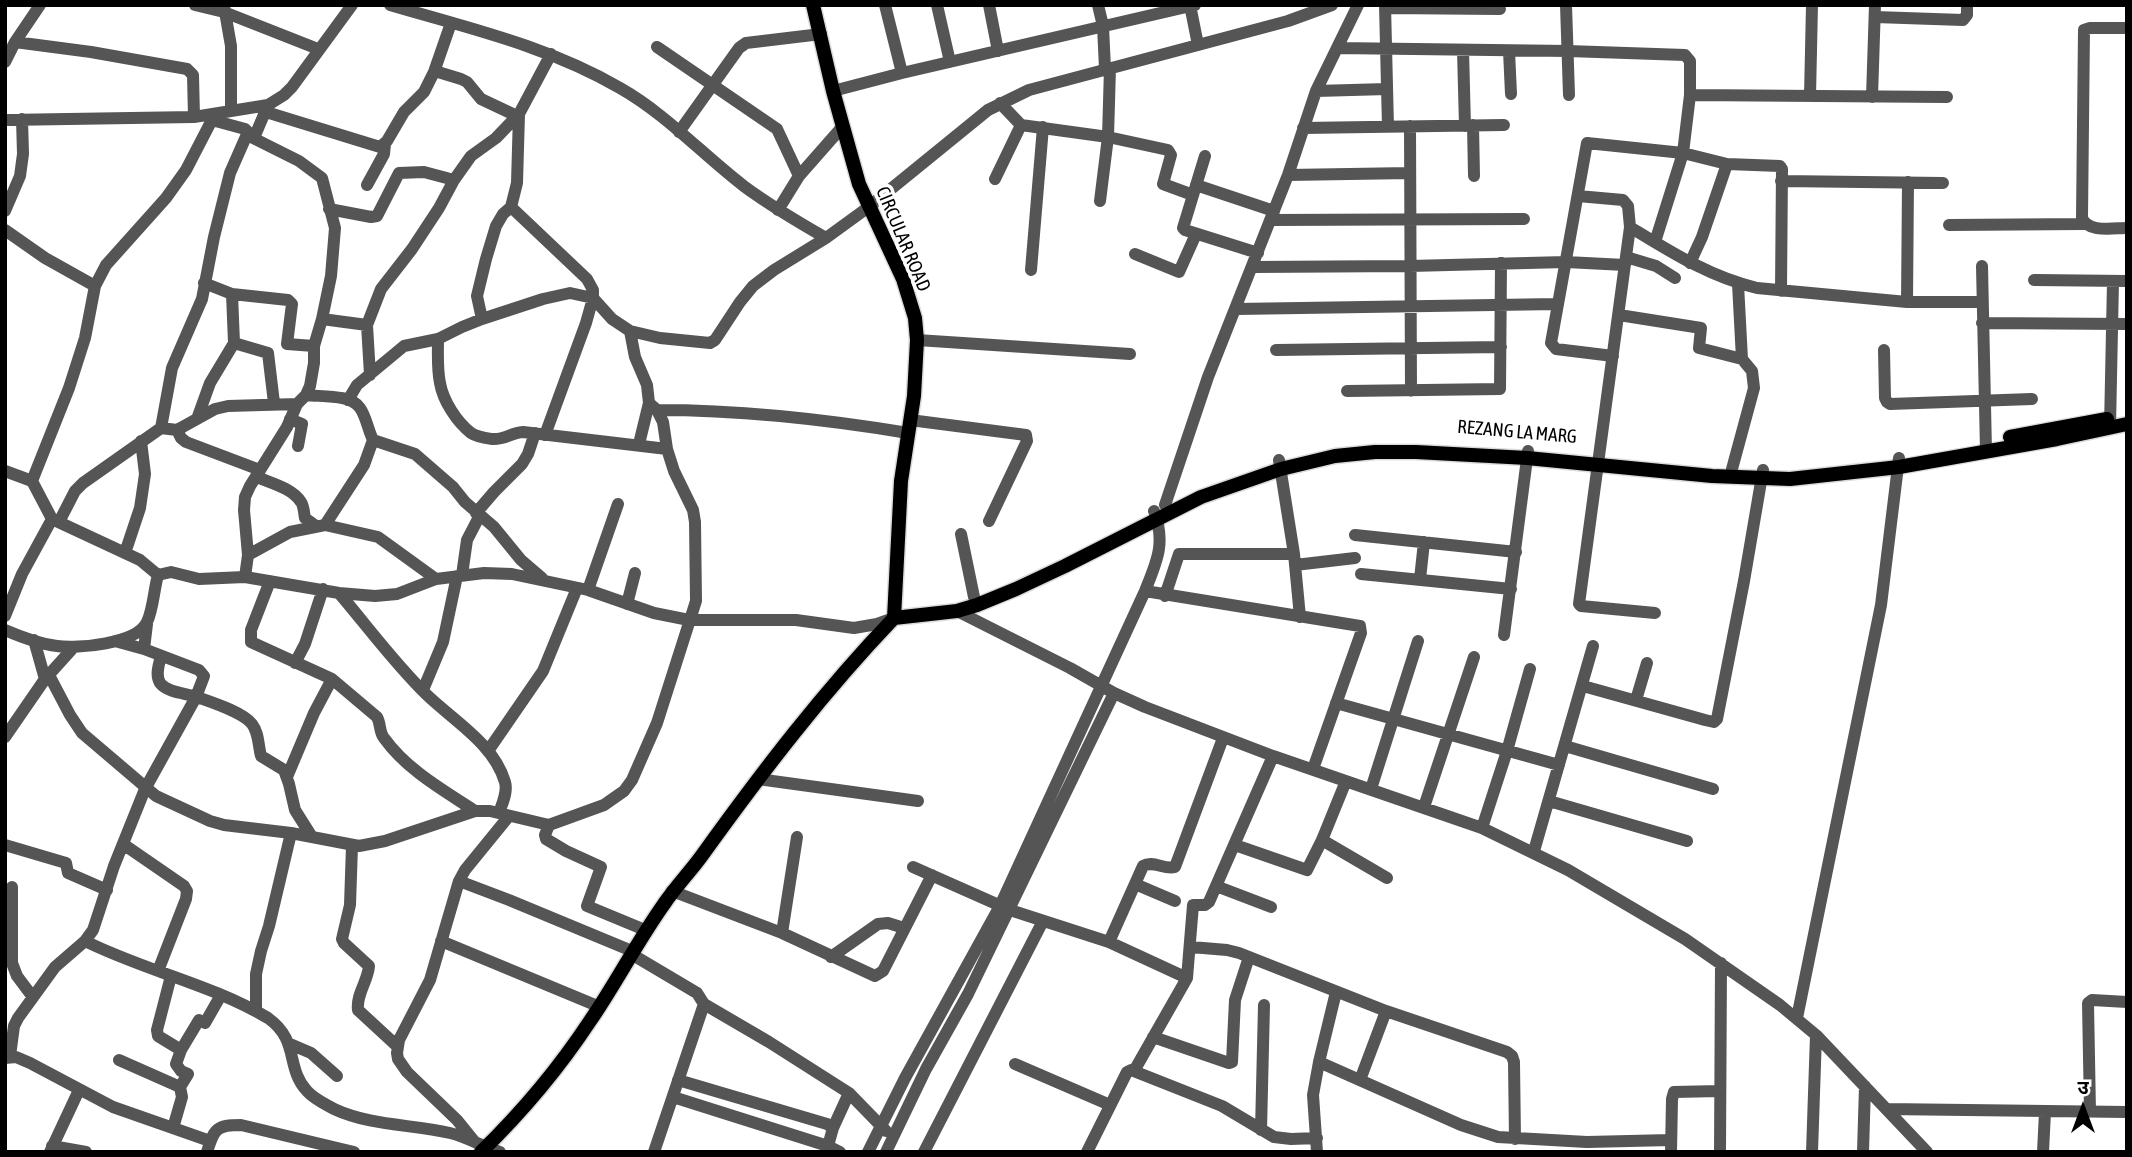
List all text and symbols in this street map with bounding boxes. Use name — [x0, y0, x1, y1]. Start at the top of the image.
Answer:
street label: CIRCULAR ROAD — [871, 183, 935, 295]
street label: REZANG LA MARG — [1456, 415, 1578, 449]
north arrow — [2048, 1073, 2118, 1143]
text: उ — [2077, 1076, 2089, 1098]

